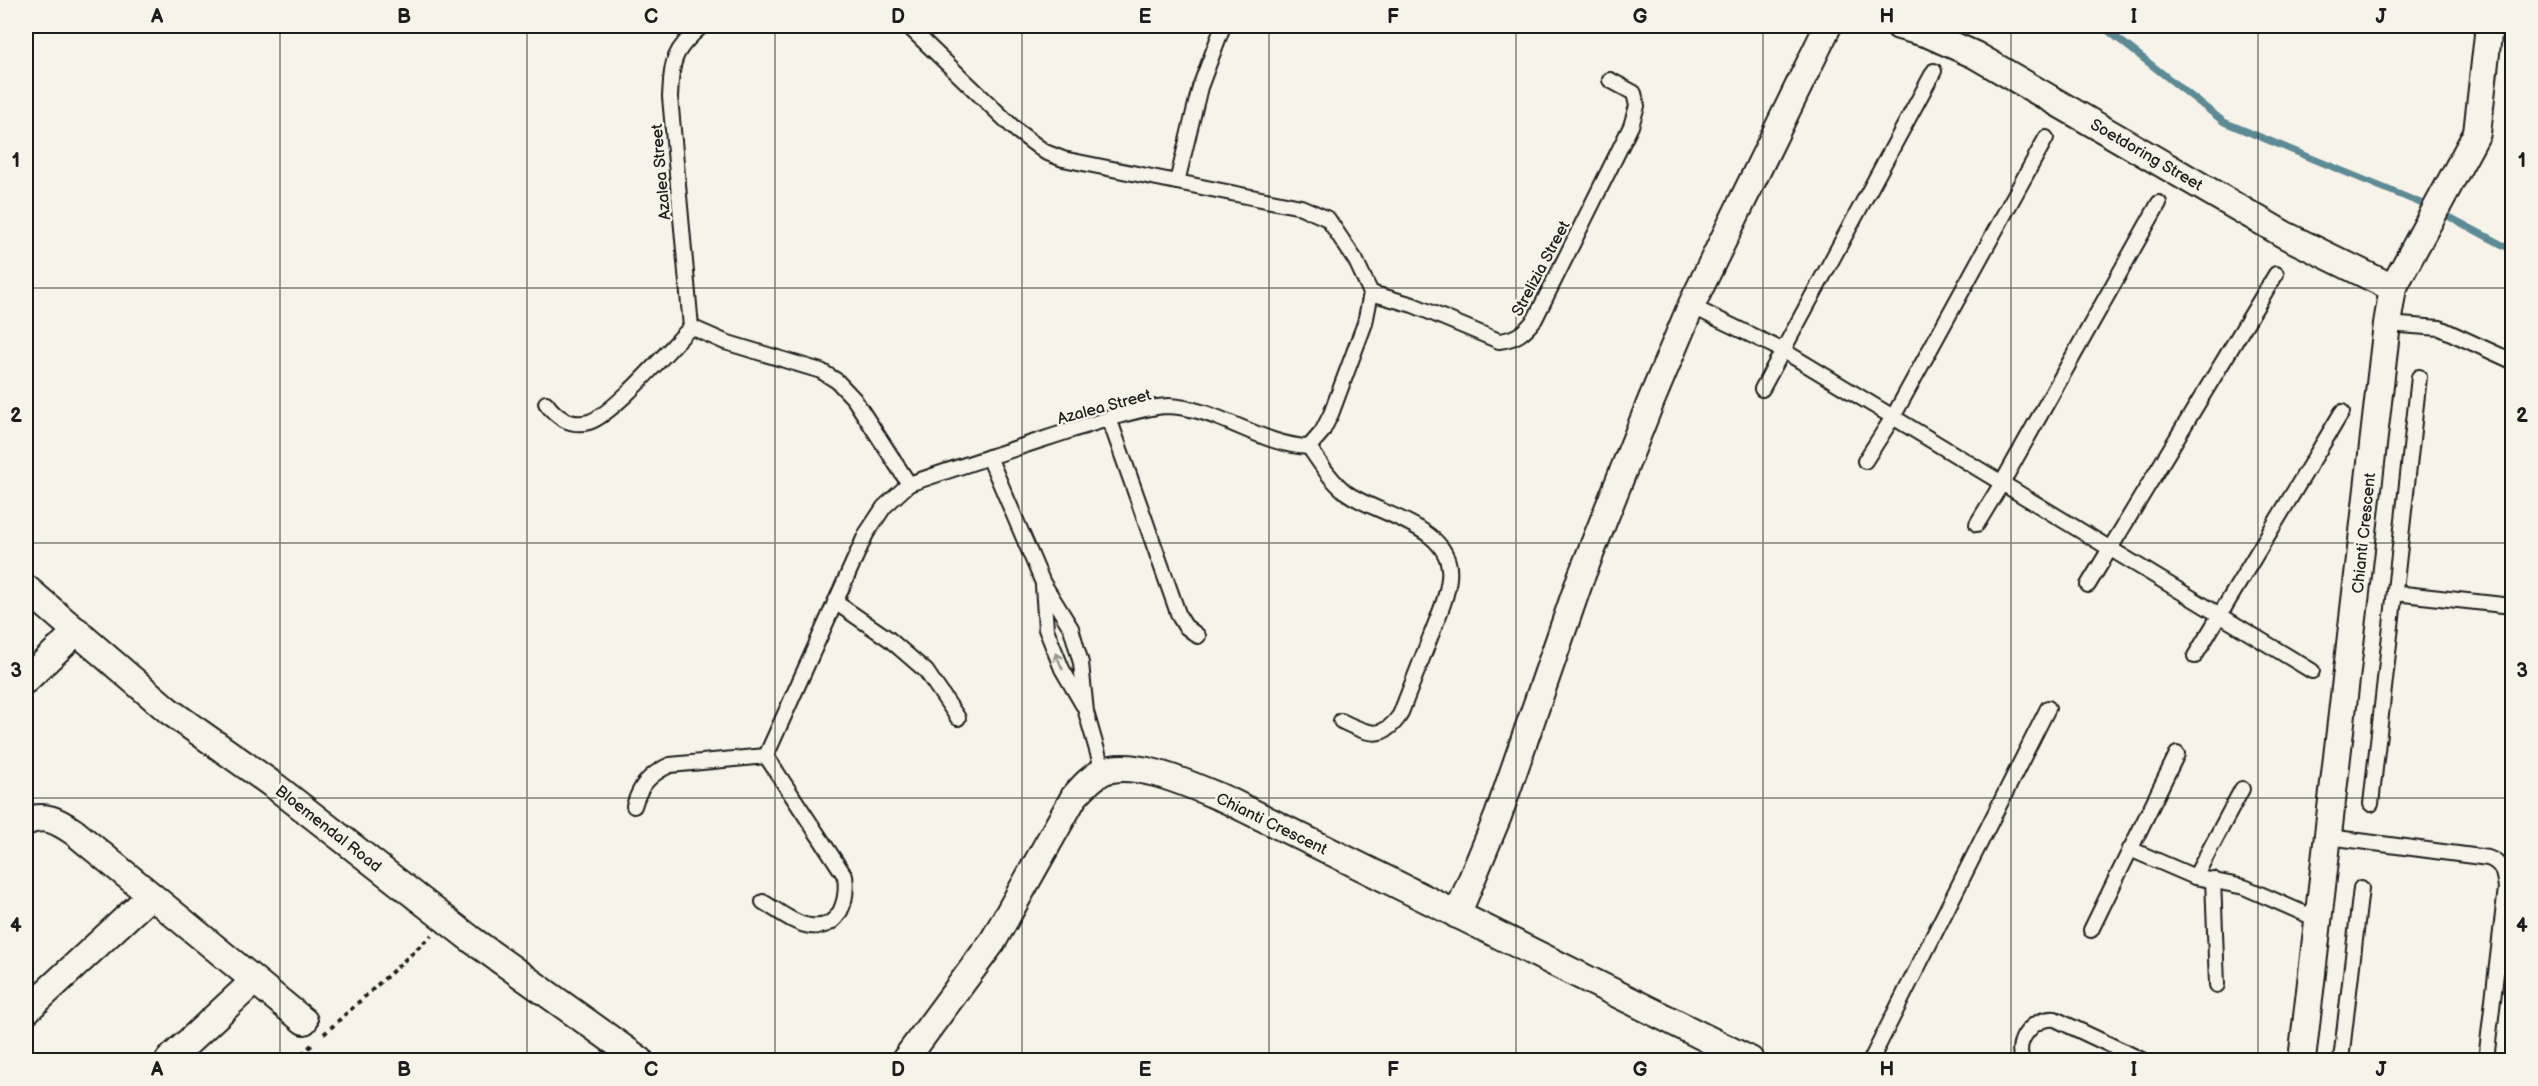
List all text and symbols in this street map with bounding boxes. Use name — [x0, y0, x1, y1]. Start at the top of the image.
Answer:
text: A — [150, 5, 164, 29]
text: B — [397, 5, 411, 29]
text: C — [644, 5, 658, 29]
text: D — [891, 5, 905, 29]
text: E — [1139, 5, 1152, 29]
text: F — [1387, 5, 1399, 29]
text: G — [1633, 5, 1648, 29]
text: H — [1880, 5, 1894, 29]
text: I — [2131, 5, 2137, 29]
text: J — [2376, 5, 2388, 29]
street label: Soetdoring Street — [2087, 115, 2206, 195]
street label: Azalea Street — [648, 123, 675, 221]
text: 1 — [12, 149, 20, 173]
text: 1 — [2518, 149, 2526, 173]
street label: Strelizia Street — [1508, 218, 1574, 320]
street label: Azalea Street — [1055, 386, 1153, 429]
text: 2 — [10, 404, 22, 428]
text: 2 — [2516, 404, 2528, 428]
street label: Chianti Crescent — [2349, 472, 2380, 594]
one-way arrow — [1053, 652, 1064, 670]
text: 3 — [10, 659, 22, 683]
text: 3 — [2516, 659, 2528, 683]
street label: Bloemendal Road — [271, 782, 385, 877]
street label: Chianti Crescent — [1213, 789, 1330, 859]
text: 4 — [10, 914, 22, 938]
text: 4 — [2516, 914, 2528, 938]
text: A — [150, 1058, 164, 1082]
text: B — [397, 1058, 411, 1082]
text: C — [644, 1058, 658, 1082]
text: D — [891, 1058, 905, 1082]
text: E — [1139, 1058, 1152, 1082]
text: F — [1387, 1058, 1399, 1082]
text: G — [1633, 1058, 1648, 1082]
text: H — [1880, 1058, 1894, 1082]
text: I — [2131, 1058, 2137, 1082]
text: J — [2376, 1058, 2388, 1082]

